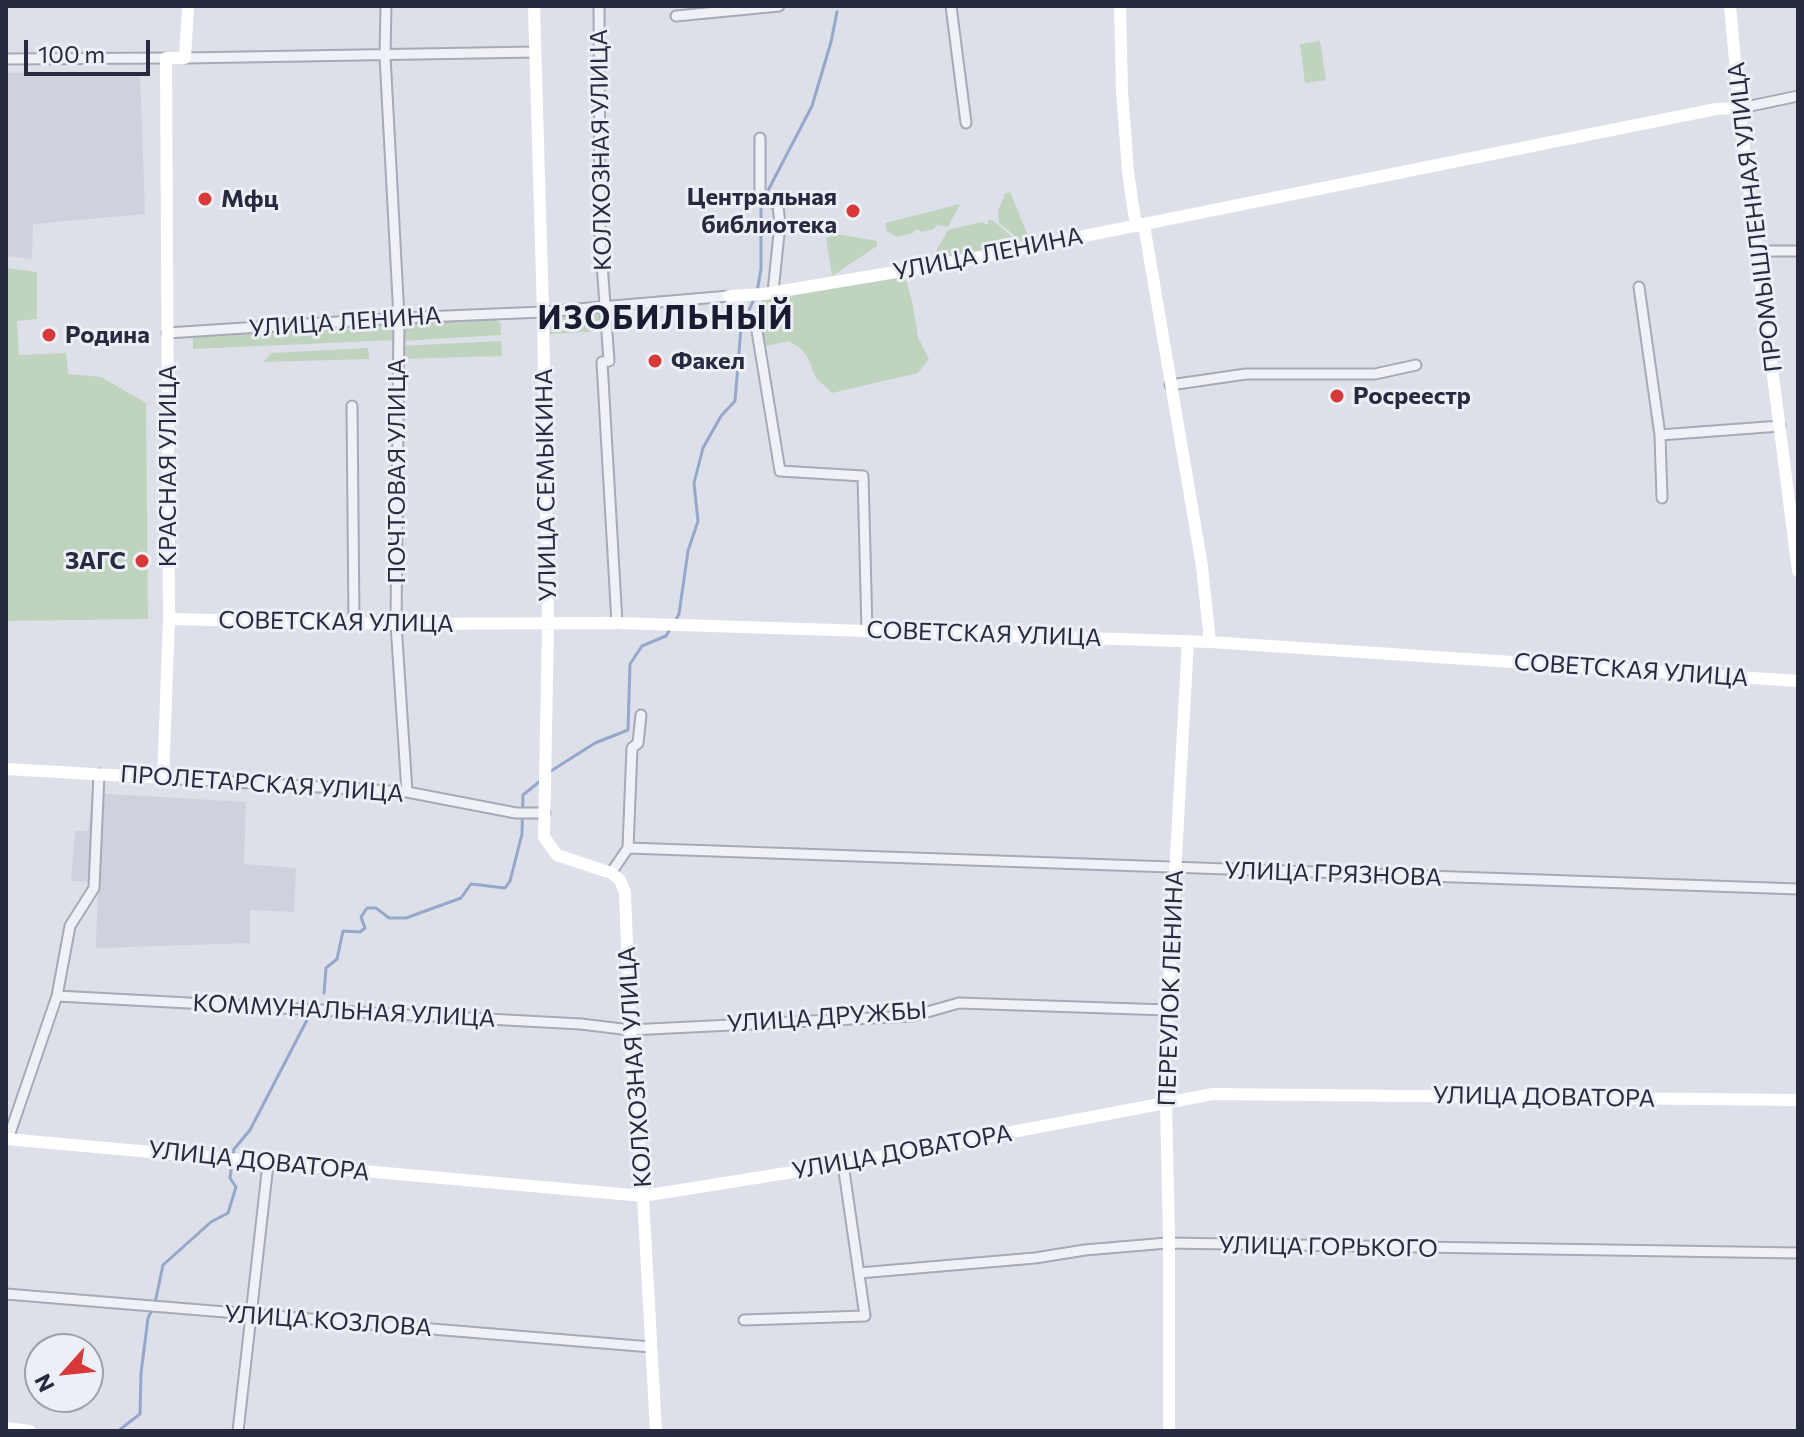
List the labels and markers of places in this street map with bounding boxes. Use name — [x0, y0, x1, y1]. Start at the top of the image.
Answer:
place label: Центральная библиотека — [687, 183, 837, 239]
place label: Мфц — [221, 185, 278, 213]
marker: Мфц — [196, 190, 214, 208]
marker: Центральная библиотека — [844, 202, 862, 220]
place label: Родина — [65, 321, 150, 349]
marker: Родина — [40, 326, 58, 344]
place label: Факел — [671, 347, 745, 375]
marker: Факел — [646, 352, 664, 370]
place label: Росреестр — [1353, 382, 1471, 410]
marker: Росреестр — [1328, 387, 1346, 405]
place label: ЗАГС — [65, 547, 126, 575]
marker: ЗАГС — [133, 552, 151, 570]

